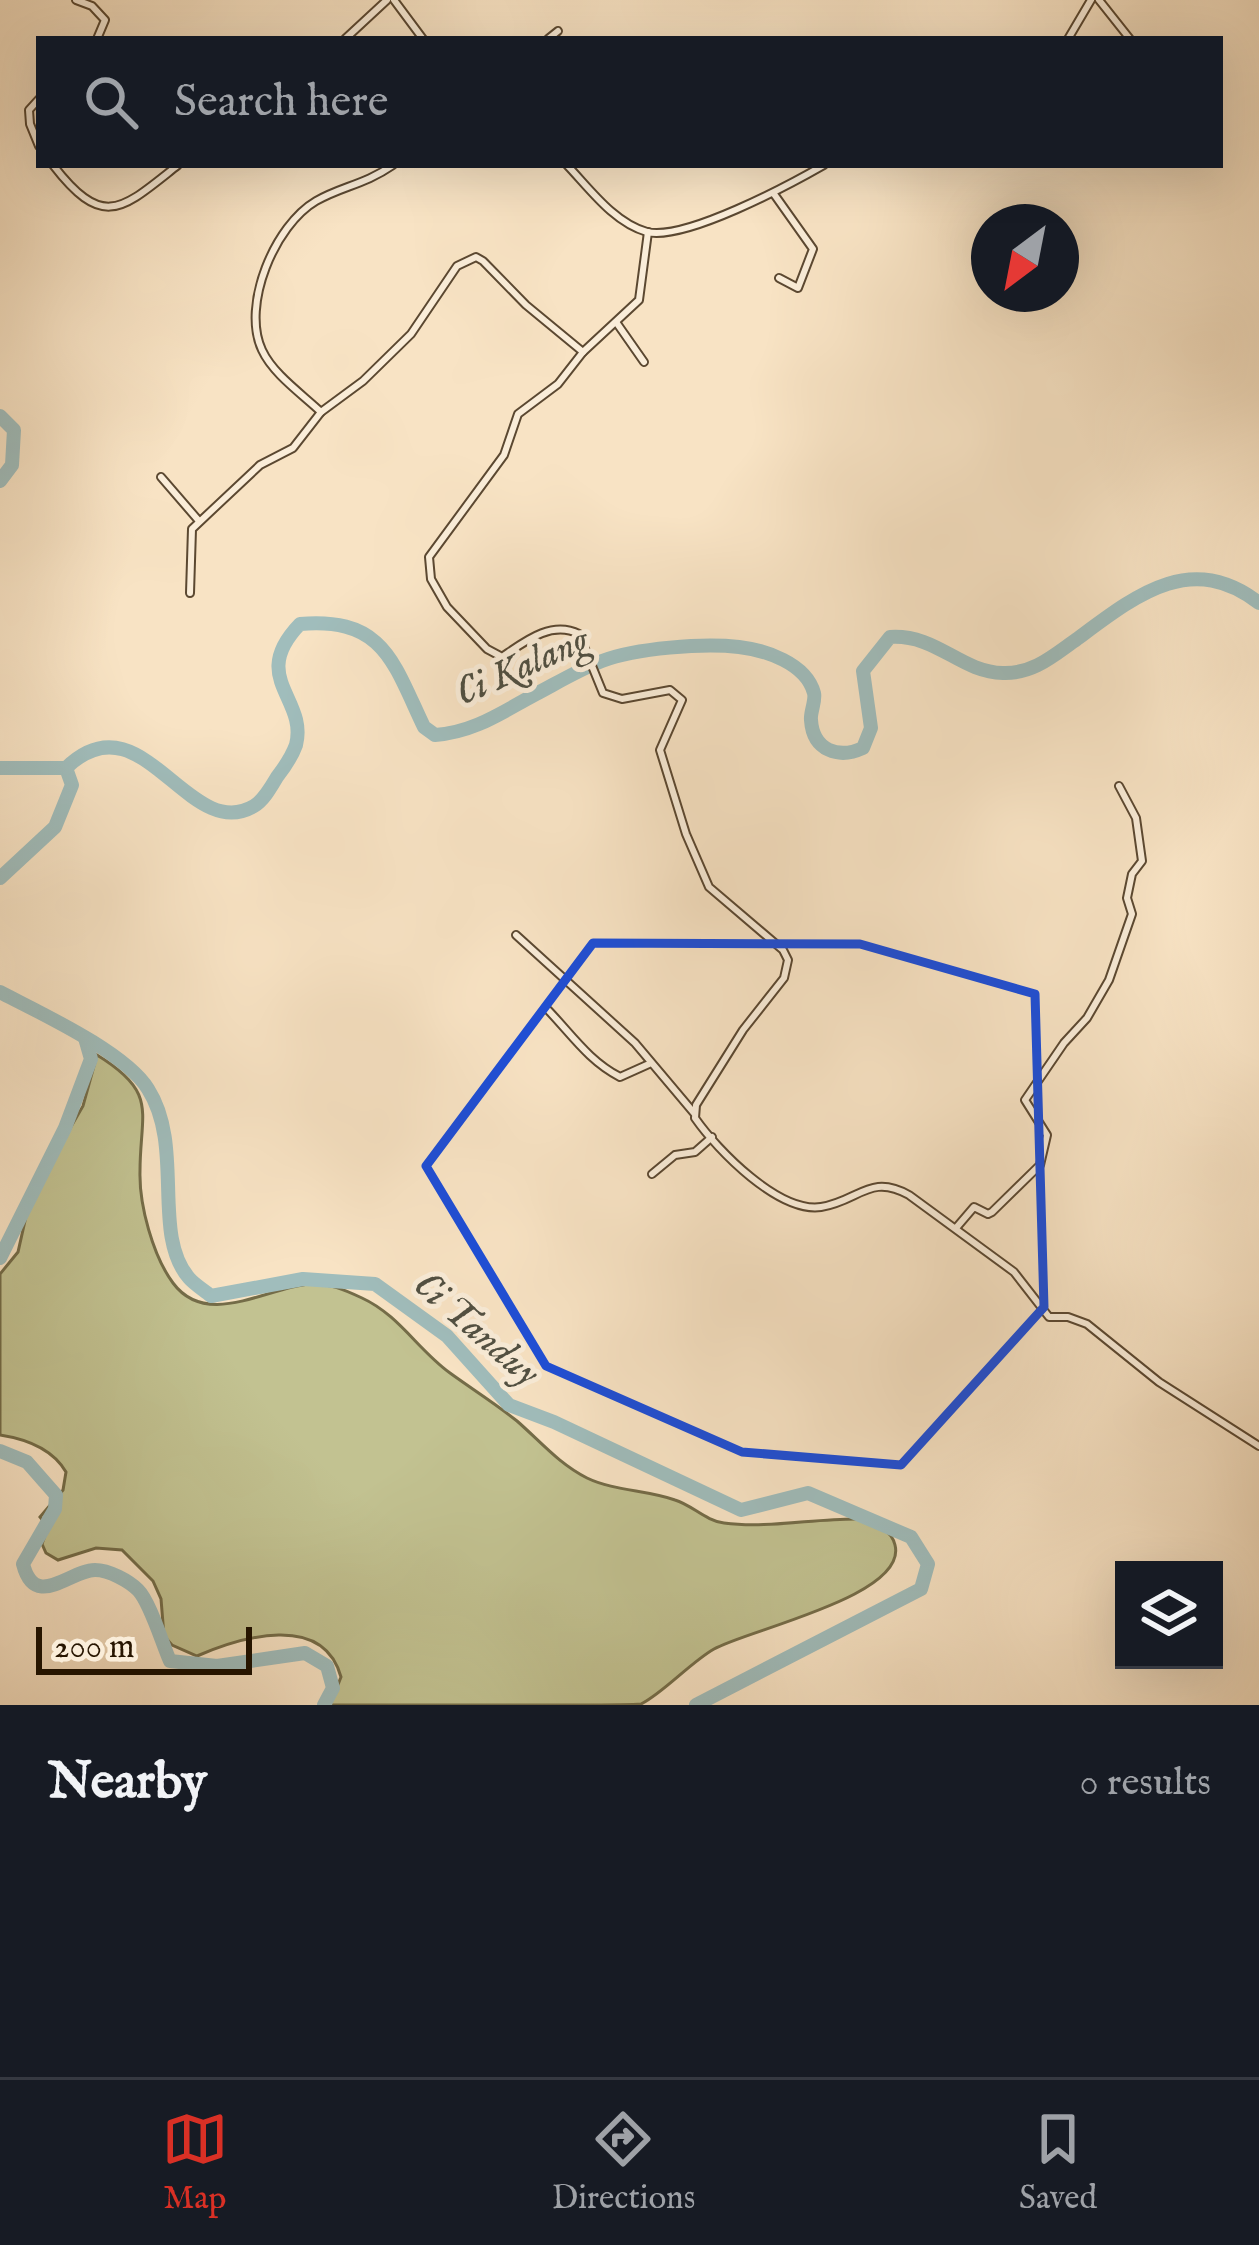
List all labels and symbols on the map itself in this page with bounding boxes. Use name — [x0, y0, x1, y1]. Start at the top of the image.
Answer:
north arrow — [971, 204, 1079, 312]
water label: Ci Kalang — [448, 615, 599, 719]
water label: Ci Tanduy — [402, 1261, 549, 1398]
scale bar — [36, 1621, 252, 1674]

